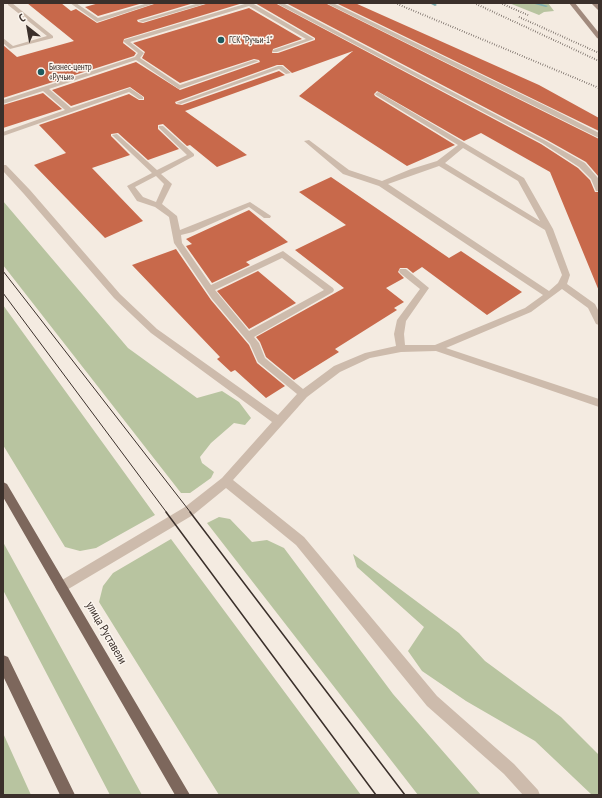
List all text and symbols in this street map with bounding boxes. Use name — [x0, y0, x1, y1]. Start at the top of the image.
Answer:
north arrow — [8, 8, 48, 48]
text: С — [16, 10, 28, 25]
marker: ГСК "Ручьи-1" — [216, 35, 226, 45]
place label: ГСК "Ручьи-1" — [229, 35, 273, 45]
place label: Бизнес-центр «Ручьи» — [49, 62, 92, 83]
marker: Бизнес-центр «Ручьи» — [36, 67, 46, 77]
street label: улица Руставели — [82, 599, 130, 667]

